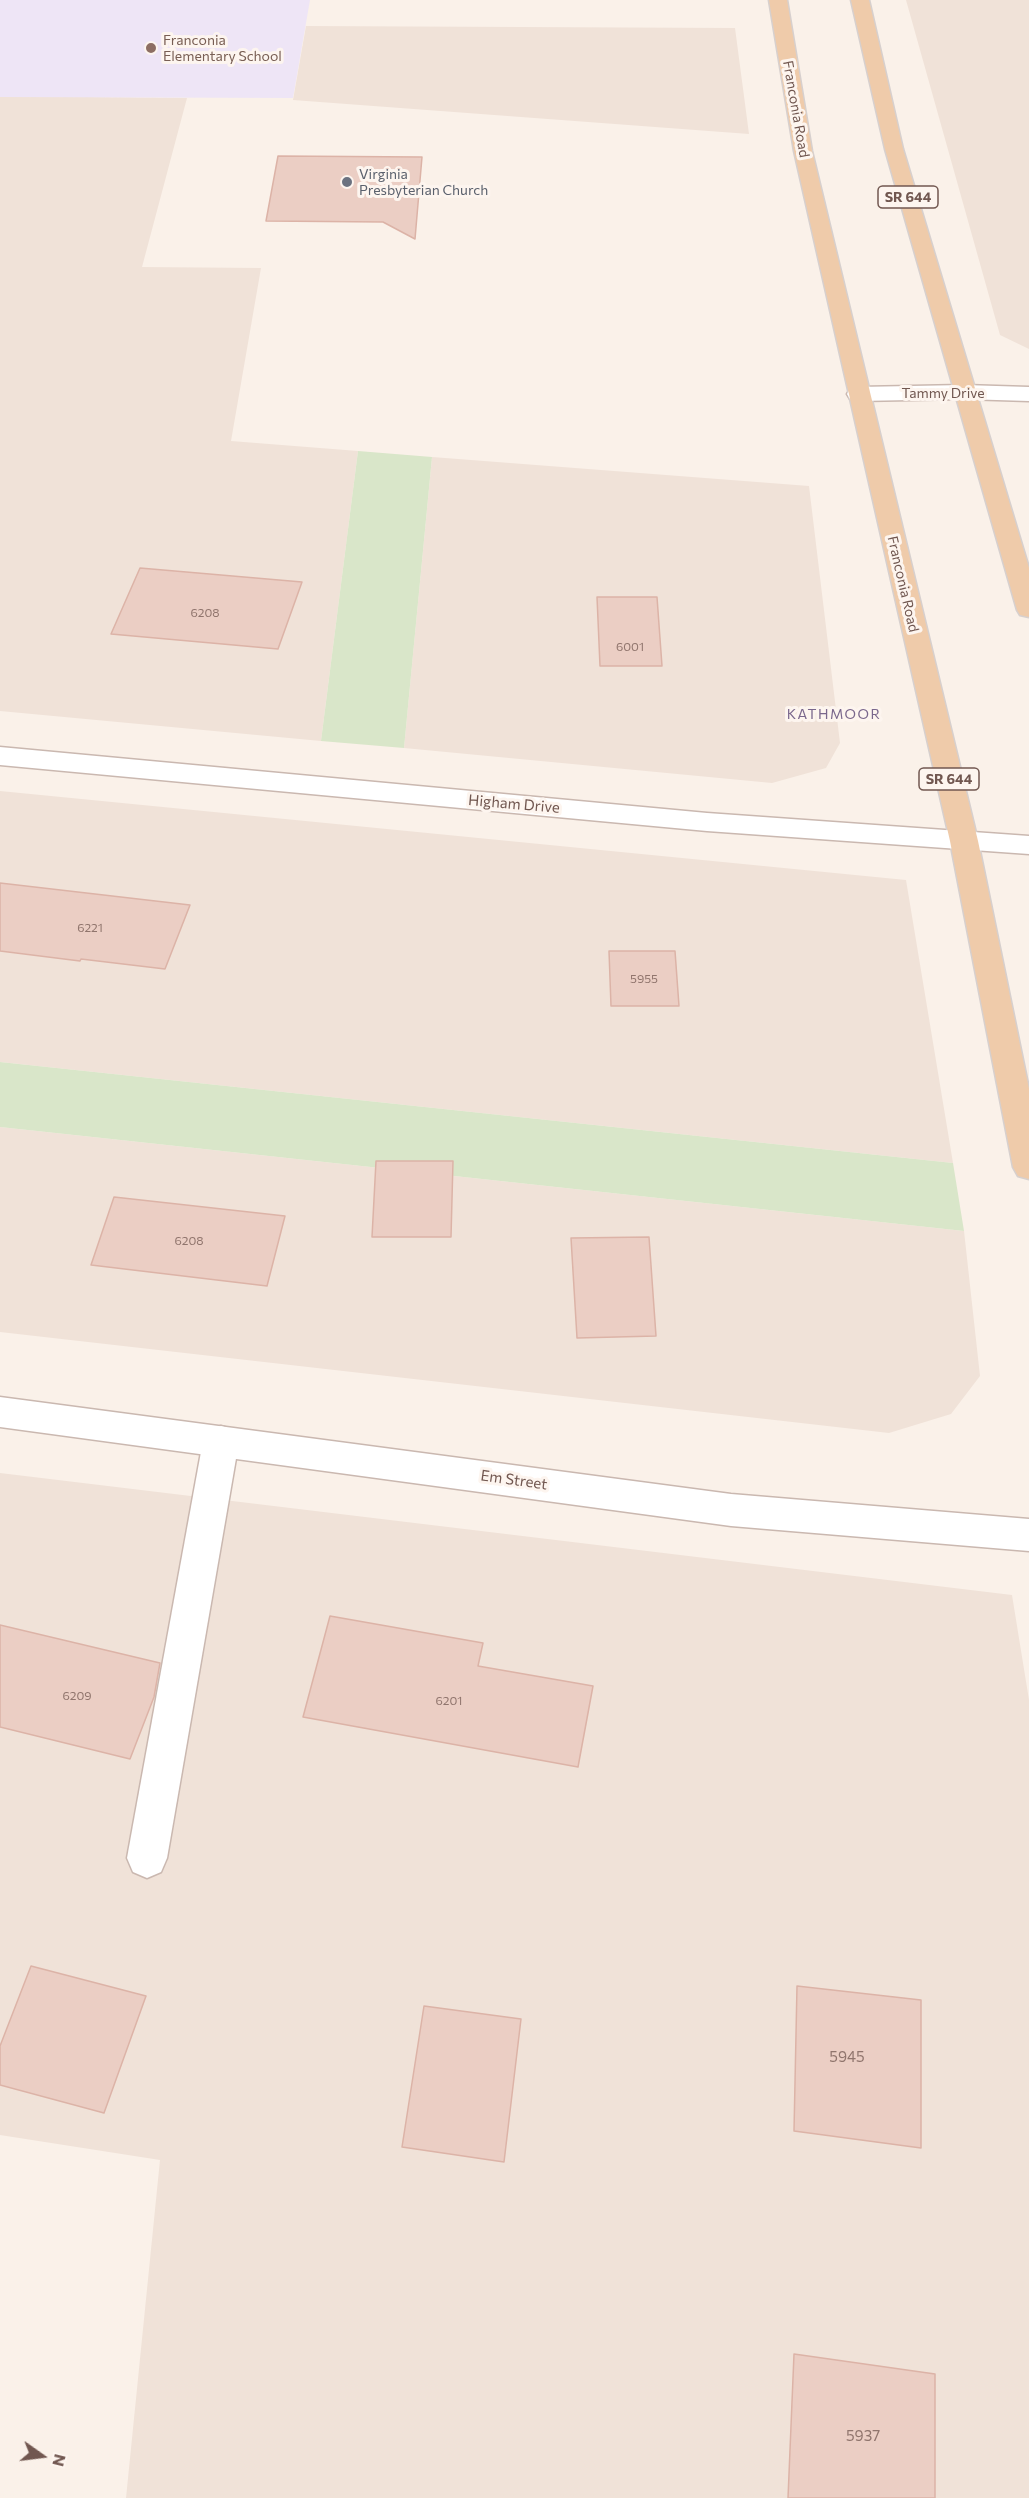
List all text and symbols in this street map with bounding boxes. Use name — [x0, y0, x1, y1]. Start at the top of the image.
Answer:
place label: Franconia Elementary School — [163, 32, 282, 64]
marker: Franconia Elementary School — [144, 41, 158, 55]
street label: Franconia Road — [779, 59, 813, 159]
place label: Virginia Presbyterian Church — [359, 166, 488, 198]
marker: Virginia Presbyterian Church — [340, 175, 354, 189]
road number: SR 644 — [878, 186, 938, 208]
street label: Tammy Drive — [901, 385, 985, 401]
street label: Franconia Road — [884, 534, 922, 634]
house number: 6208 — [191, 606, 219, 620]
house number: 6001 — [616, 640, 644, 654]
district label: KATHMOOR — [787, 706, 881, 722]
road number: SR 644 — [919, 768, 979, 790]
street label: Higham Drive — [467, 791, 561, 817]
house number: 6221 — [77, 921, 103, 935]
house number: 5955 — [630, 972, 658, 986]
house number: 6208 — [175, 1234, 203, 1248]
street label: Em Street — [479, 1466, 549, 1494]
house number: 6209 — [63, 1689, 91, 1703]
house number: 6201 — [436, 1694, 462, 1708]
house number: 5945 — [829, 2048, 865, 2066]
north arrow — [12, 2426, 72, 2486]
house number: 5937 — [846, 2427, 880, 2445]
text: N — [49, 2452, 71, 2469]

